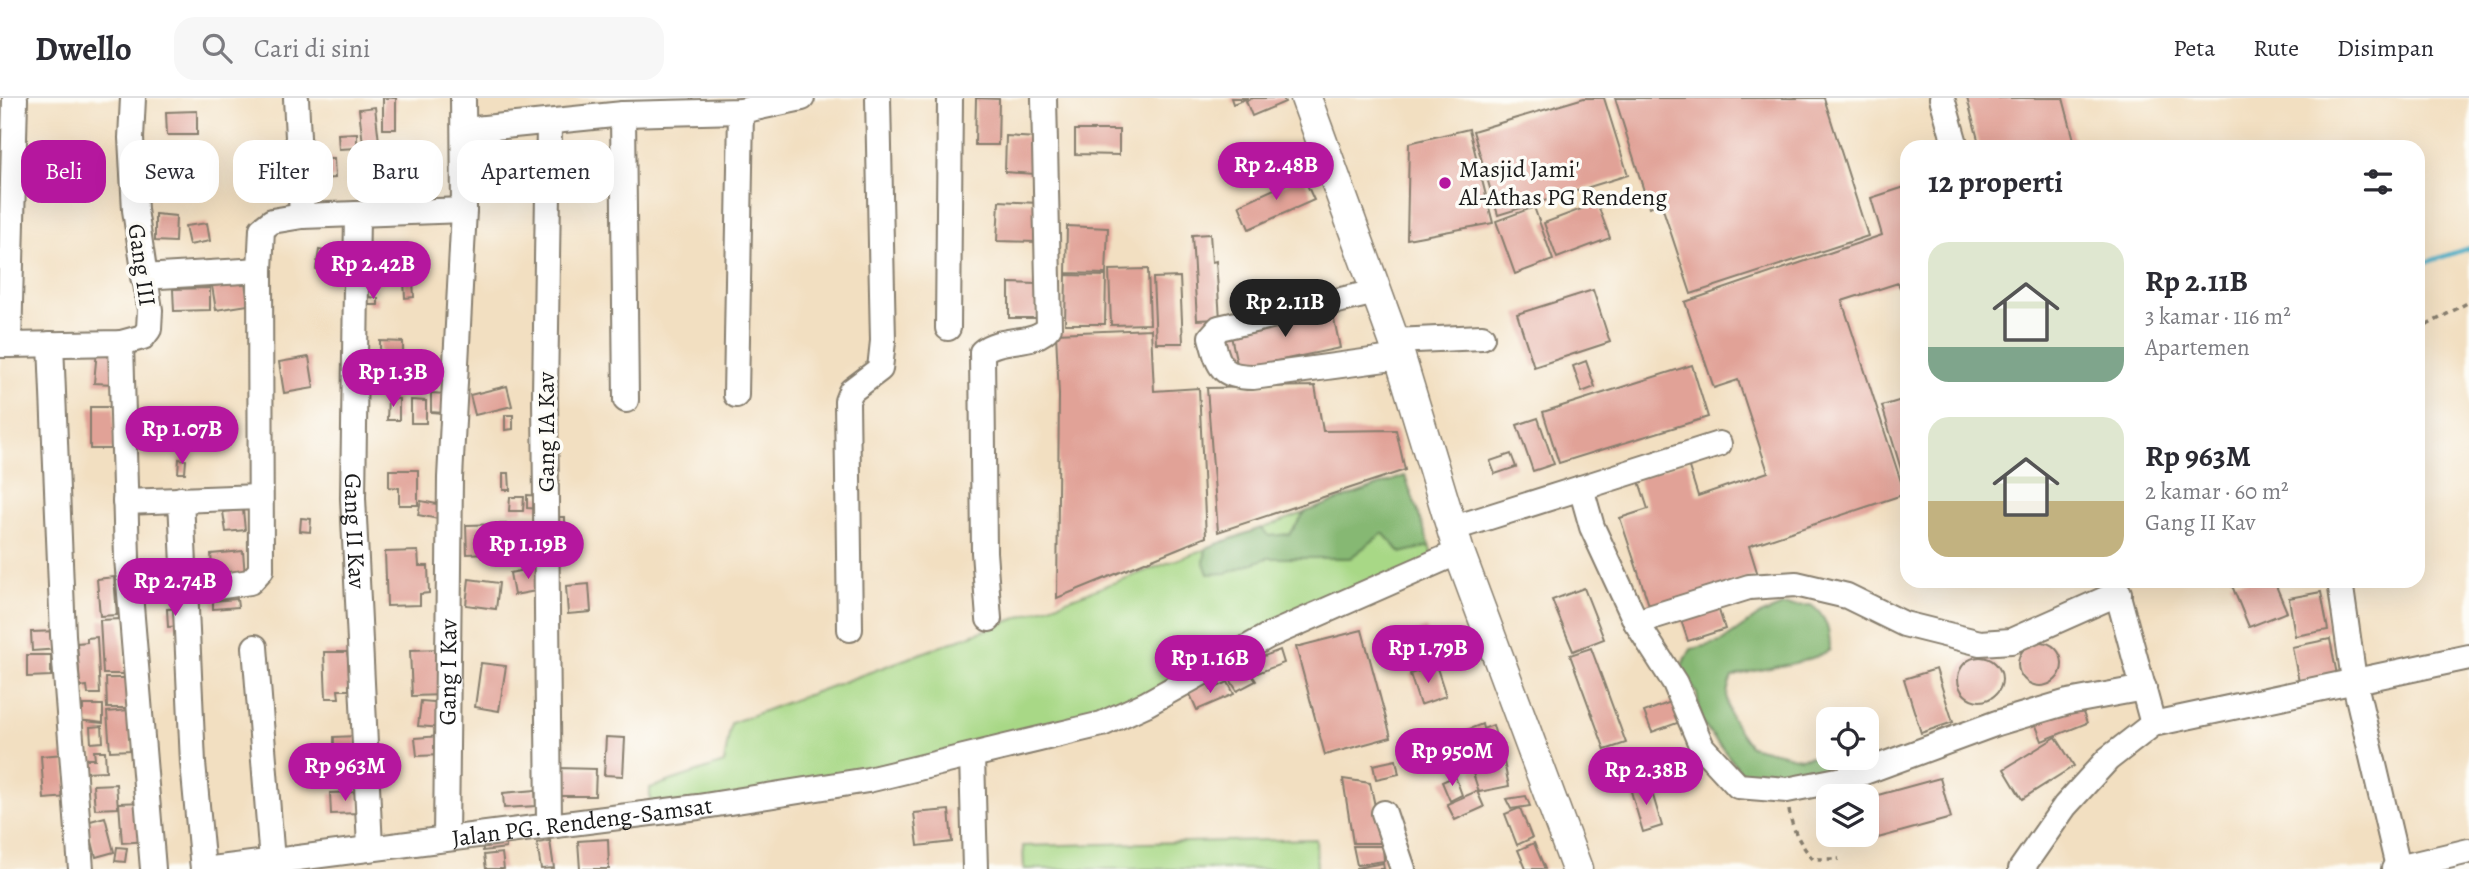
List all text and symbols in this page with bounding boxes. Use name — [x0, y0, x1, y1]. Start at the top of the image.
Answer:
search box — [174, 17, 664, 80]
text: Dwello — [35, 26, 132, 71]
icon: search — [198, 29, 236, 67]
text: Cari di sini — [254, 31, 370, 66]
text: Peta — [2173, 32, 2215, 64]
text: Rute — [2253, 32, 2299, 64]
text: Disimpan — [2337, 32, 2434, 64]
chip: Beli — [21, 140, 106, 203]
chip: Sewa — [120, 140, 219, 203]
chip: Filter — [233, 140, 333, 203]
chip: Baru — [347, 140, 443, 203]
chip: Apartemen — [457, 140, 614, 203]
pin: Rp 2.48B — [1204, 142, 1348, 202]
text: Rp 2.48B — [1234, 149, 1318, 180]
place label: Masjid Jami' Al-Athas PG Rendeng — [1458, 153, 1667, 213]
text: 12 properti — [1928, 162, 2063, 202]
icon: filters — [2359, 163, 2397, 201]
marker: Masjid Jami' Al-Athas PG Rendeng — [1437, 175, 1453, 191]
street label: Gang III — [120, 222, 164, 308]
pin: Rp 2.42B — [301, 242, 445, 301]
text: Rp 2.42B — [331, 248, 415, 279]
text: Rp 2.11B — [2145, 261, 2248, 301]
icon: home — [1984, 270, 2068, 354]
pin: Rp 2.11B — [1213, 280, 1357, 339]
text: Rp 2.11B — [1246, 286, 1324, 317]
text: 3 kamar · 116 m² — [2145, 301, 2291, 332]
text: Apartemen — [2145, 332, 2250, 363]
pin: Rp 1.3B — [328, 350, 458, 409]
text: Rp 1.3B — [358, 356, 428, 387]
street label: Gang IA Kav — [530, 372, 562, 492]
pin: Rp 1.07B — [110, 406, 254, 466]
text: Rp 1.07B — [141, 413, 223, 444]
text: Rp 963M — [2145, 436, 2251, 476]
icon: home — [1984, 445, 2068, 529]
street label: Gang II Kav — [337, 473, 373, 590]
text: 2 kamar · 60 m² — [2145, 476, 2289, 507]
text: Gang II Kav — [2145, 507, 2255, 538]
pin: Rp 1.19B — [456, 522, 600, 581]
text: Rp 1.19B — [489, 528, 567, 559]
pin: Rp 2.74B — [103, 559, 247, 618]
text: Rp 2.74B — [133, 565, 217, 596]
street label: Gang I Kav — [431, 618, 464, 725]
pin: Rp 1.79B — [1356, 626, 1500, 685]
text: Rp 1.79B — [1388, 632, 1468, 663]
pin: Rp 1.16B — [1138, 636, 1282, 695]
text: Rp 1.16B — [1171, 642, 1249, 673]
map controls — [1816, 707, 1879, 847]
button: locate — [1816, 707, 1879, 770]
pin: Rp 950M — [1387, 728, 1517, 788]
text: Rp 950M — [1411, 735, 1493, 766]
pin: Rp 963M — [280, 744, 410, 803]
pin: Rp 2.38B — [1574, 748, 1718, 807]
text: Rp 963M — [304, 750, 386, 781]
text: Rp 2.38B — [1604, 754, 1688, 785]
button: layers — [1816, 784, 1879, 847]
street label: Jalan PG. Rendeng-Samsat — [450, 789, 715, 854]

